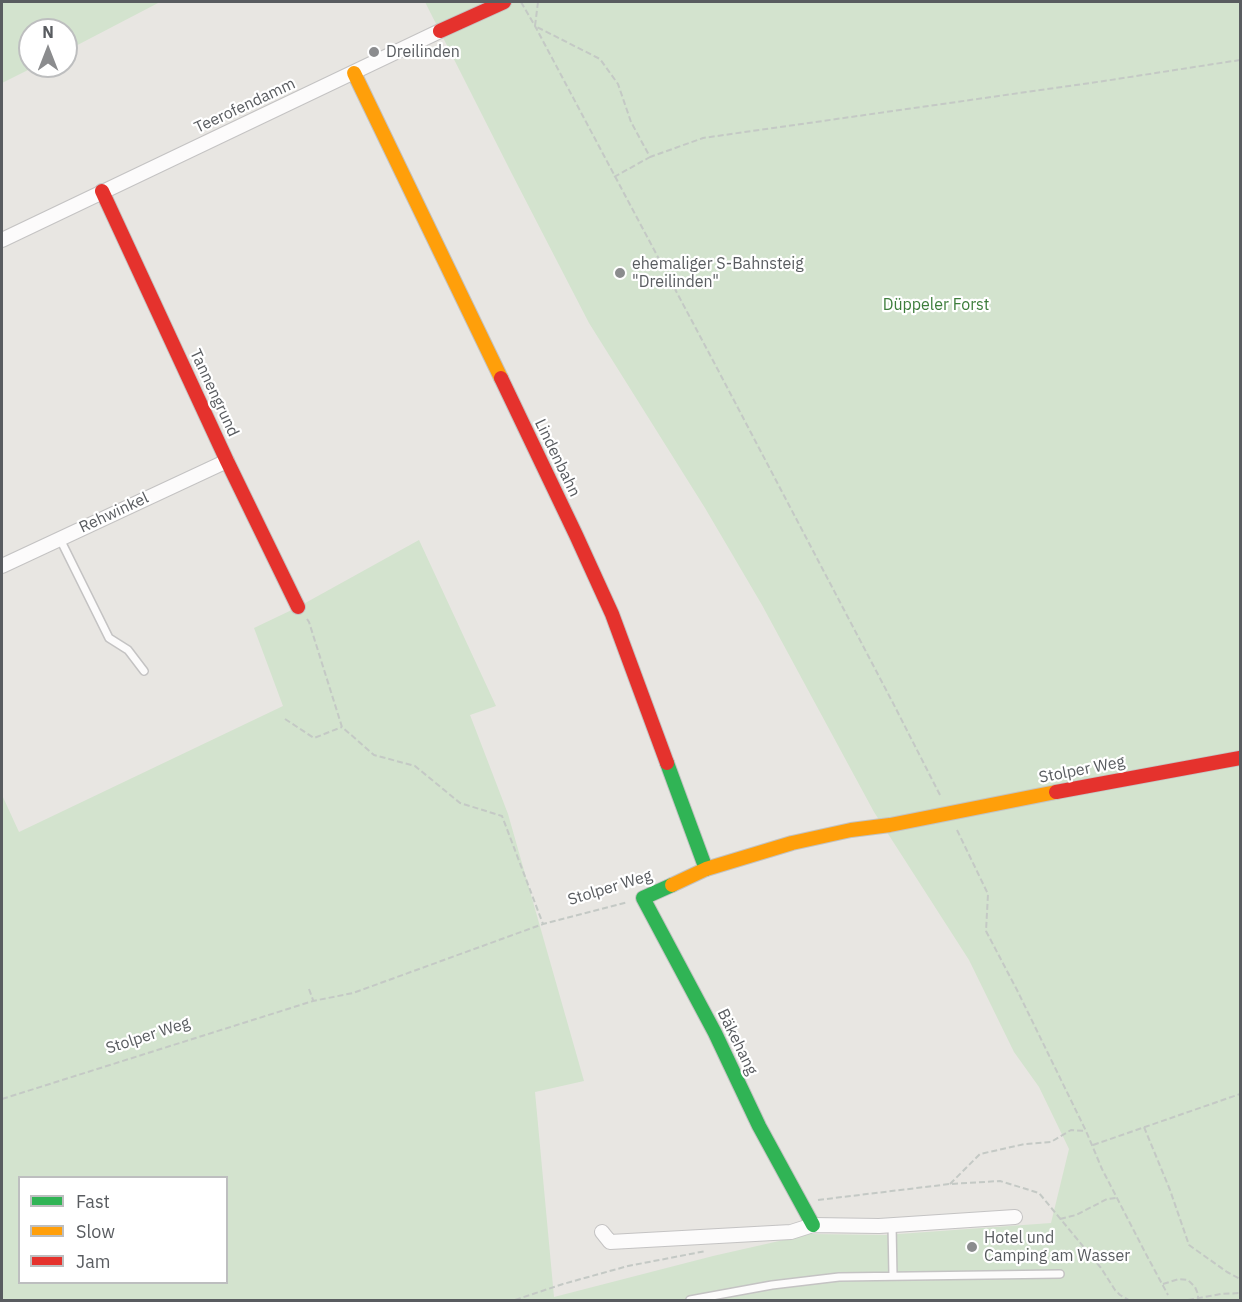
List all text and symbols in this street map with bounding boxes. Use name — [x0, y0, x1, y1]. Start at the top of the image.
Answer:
north arrow — [18, 18, 78, 78]
text: N — [42, 22, 54, 42]
place label: Dreilinden — [386, 42, 460, 62]
marker: Dreilinden — [367, 45, 381, 59]
street label: Teerofendamm — [192, 74, 298, 138]
place label: ehemaliger S-Bahnsteig "Dreilinden" — [632, 254, 804, 292]
marker: ehemaliger S-Bahnsteig "Dreilinden" — [613, 266, 627, 280]
park label: Düppeler Forst — [883, 295, 989, 315]
street label: Tannengrund — [185, 346, 243, 440]
street label: Lindenbahn — [530, 416, 584, 500]
street label: Rehwinkel — [76, 489, 152, 537]
street label: Stolper Weg — [1037, 752, 1127, 788]
street label: Stolper Weg — [566, 866, 654, 910]
street label: Bäkehang — [713, 1006, 761, 1078]
street label: Stolper Weg — [104, 1013, 192, 1059]
legend — [18, 1176, 228, 1284]
text: Fast — [76, 1190, 110, 1213]
text: Slow — [76, 1220, 115, 1243]
place label: Hotel und Camping am Wasser — [984, 1228, 1130, 1266]
marker: Hotel und Camping am Wasser — [965, 1240, 979, 1254]
text: Jam — [76, 1250, 111, 1273]

